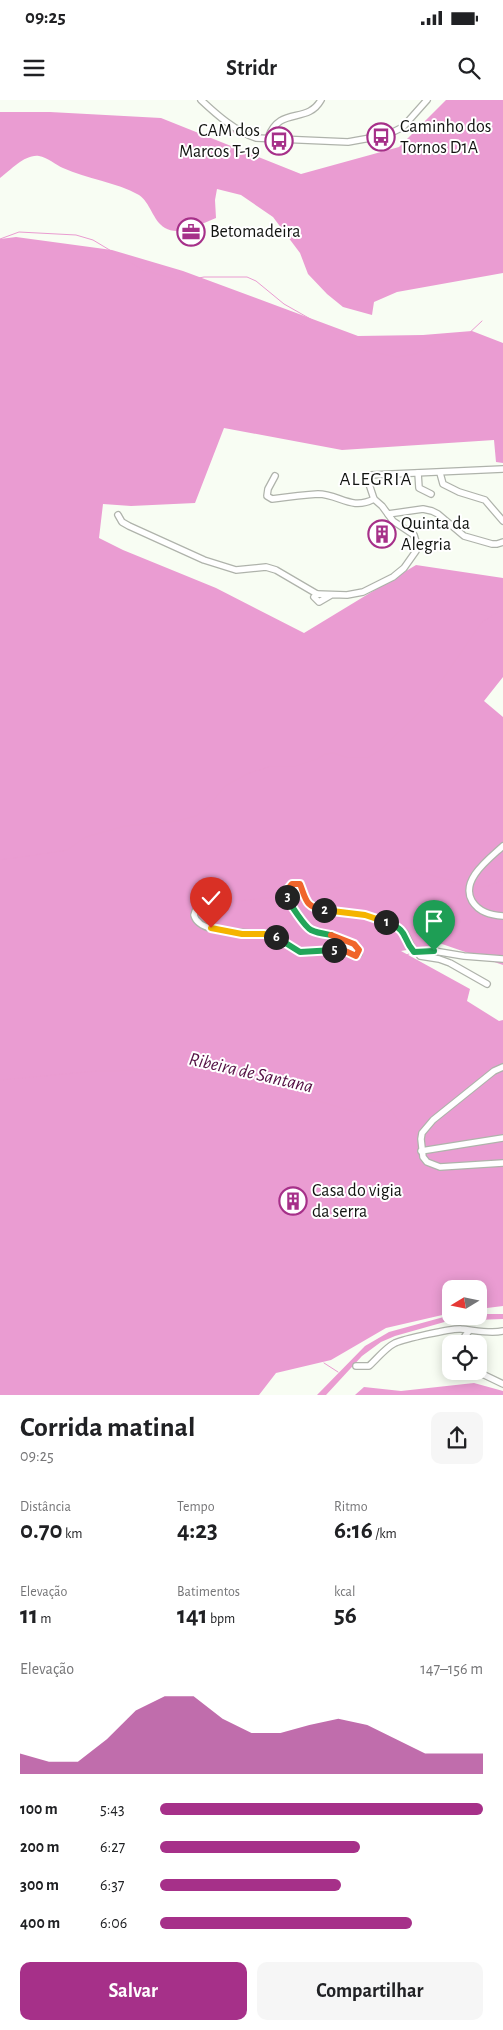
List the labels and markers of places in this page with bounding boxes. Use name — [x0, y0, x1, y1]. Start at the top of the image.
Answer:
place label: Caminho dos Tornos D1A — [400, 118, 492, 157]
place label: CAM dos Marcos T-19 — [179, 122, 260, 161]
bus stop icon: Caminho dos Tornos D1A — [366, 122, 396, 152]
bus stop icon: CAM dos Marcos T-19 — [264, 126, 294, 156]
office icon: Betomadeira — [176, 217, 206, 247]
place label: Betomadeira — [210, 223, 301, 241]
place label: Quinta da Alegria — [401, 515, 470, 554]
building icon: Quinta da Alegria — [367, 519, 397, 549]
pin — [190, 877, 232, 928]
pin: 3 — [274, 884, 300, 910]
pin: 2 — [312, 898, 336, 922]
pin — [413, 900, 455, 951]
pin: 1 — [374, 910, 398, 934]
pin: 6 — [264, 924, 288, 950]
pin: 5 — [322, 938, 346, 962]
place label: Casa do vigia da serra — [312, 1182, 402, 1221]
building icon: Casa do vigia da serra — [278, 1186, 308, 1216]

